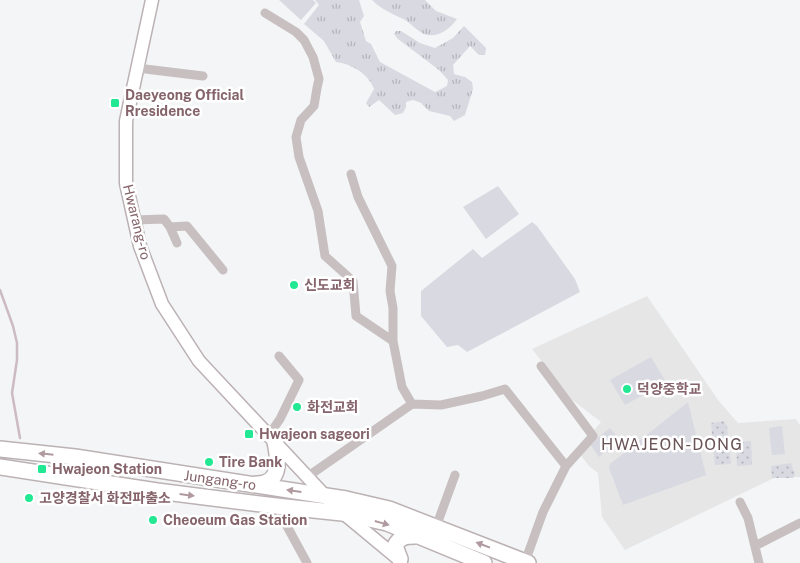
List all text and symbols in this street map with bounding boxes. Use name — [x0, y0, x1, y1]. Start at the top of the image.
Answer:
place label: Daeyeong Official Rresidence — [125, 87, 245, 119]
marker: Daeyeong Official Rresidence — [109, 97, 121, 109]
street label: Hwarang-ro — [120, 183, 154, 261]
place label: 신도교회 — [304, 277, 356, 293]
marker: 신도교회 — [288, 279, 300, 291]
place label: 덕양중학교 — [637, 381, 702, 397]
marker: 덕양중학교 — [621, 383, 633, 395]
place label: 화전교회 — [307, 399, 359, 415]
marker: 화전교회 — [291, 401, 303, 413]
place label: Hwajeon sageori — [259, 426, 370, 442]
marker: Hwajeon sageori — [243, 428, 255, 440]
district label: HWAJEON-DONG — [601, 435, 743, 454]
one-way arrow — [38, 450, 54, 458]
place label: Tire Bank — [219, 454, 282, 470]
marker: Tire Bank — [203, 456, 215, 468]
place label: Hwajeon Station — [52, 461, 162, 477]
marker: Hwajeon Station — [36, 463, 48, 475]
street label: Jungang-ro — [183, 467, 257, 493]
one-way arrow — [285, 487, 301, 495]
place label: 고양경찰서 화전파출소 — [39, 490, 171, 506]
one-way arrow — [179, 491, 195, 499]
marker: 고양경찰서 화전파출소 — [23, 492, 35, 504]
place label: Cheoeum Gas Station — [163, 512, 307, 528]
marker: Cheoeum Gas Station — [147, 514, 159, 526]
one-way arrow — [375, 519, 390, 527]
one-way arrow — [475, 541, 490, 549]

